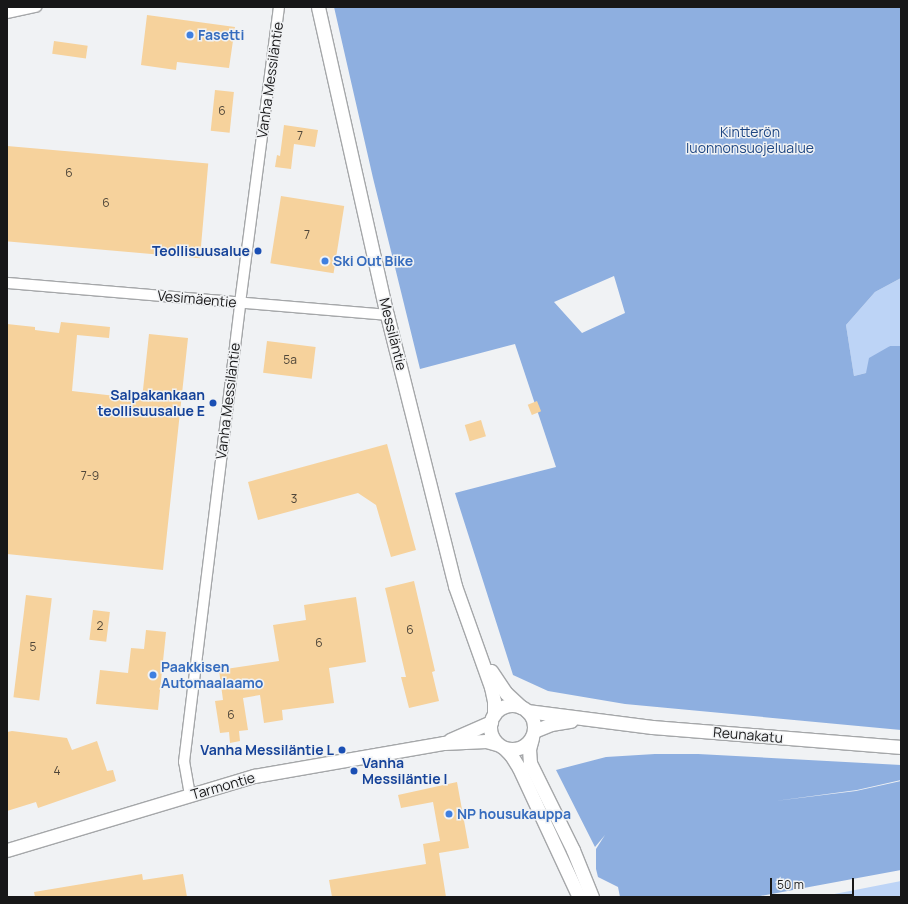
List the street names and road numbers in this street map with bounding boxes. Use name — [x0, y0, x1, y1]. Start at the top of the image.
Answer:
street label: Vanha Messiläntie — [254, 21, 286, 139]
street label: Vesimäentie — [157, 287, 237, 311]
street label: Messiläntie — [376, 296, 410, 372]
street label: Vanha Messiläntie — [213, 342, 243, 460]
street label: Reunakatu — [712, 724, 784, 746]
street label: Tarmontie — [189, 769, 257, 803]

